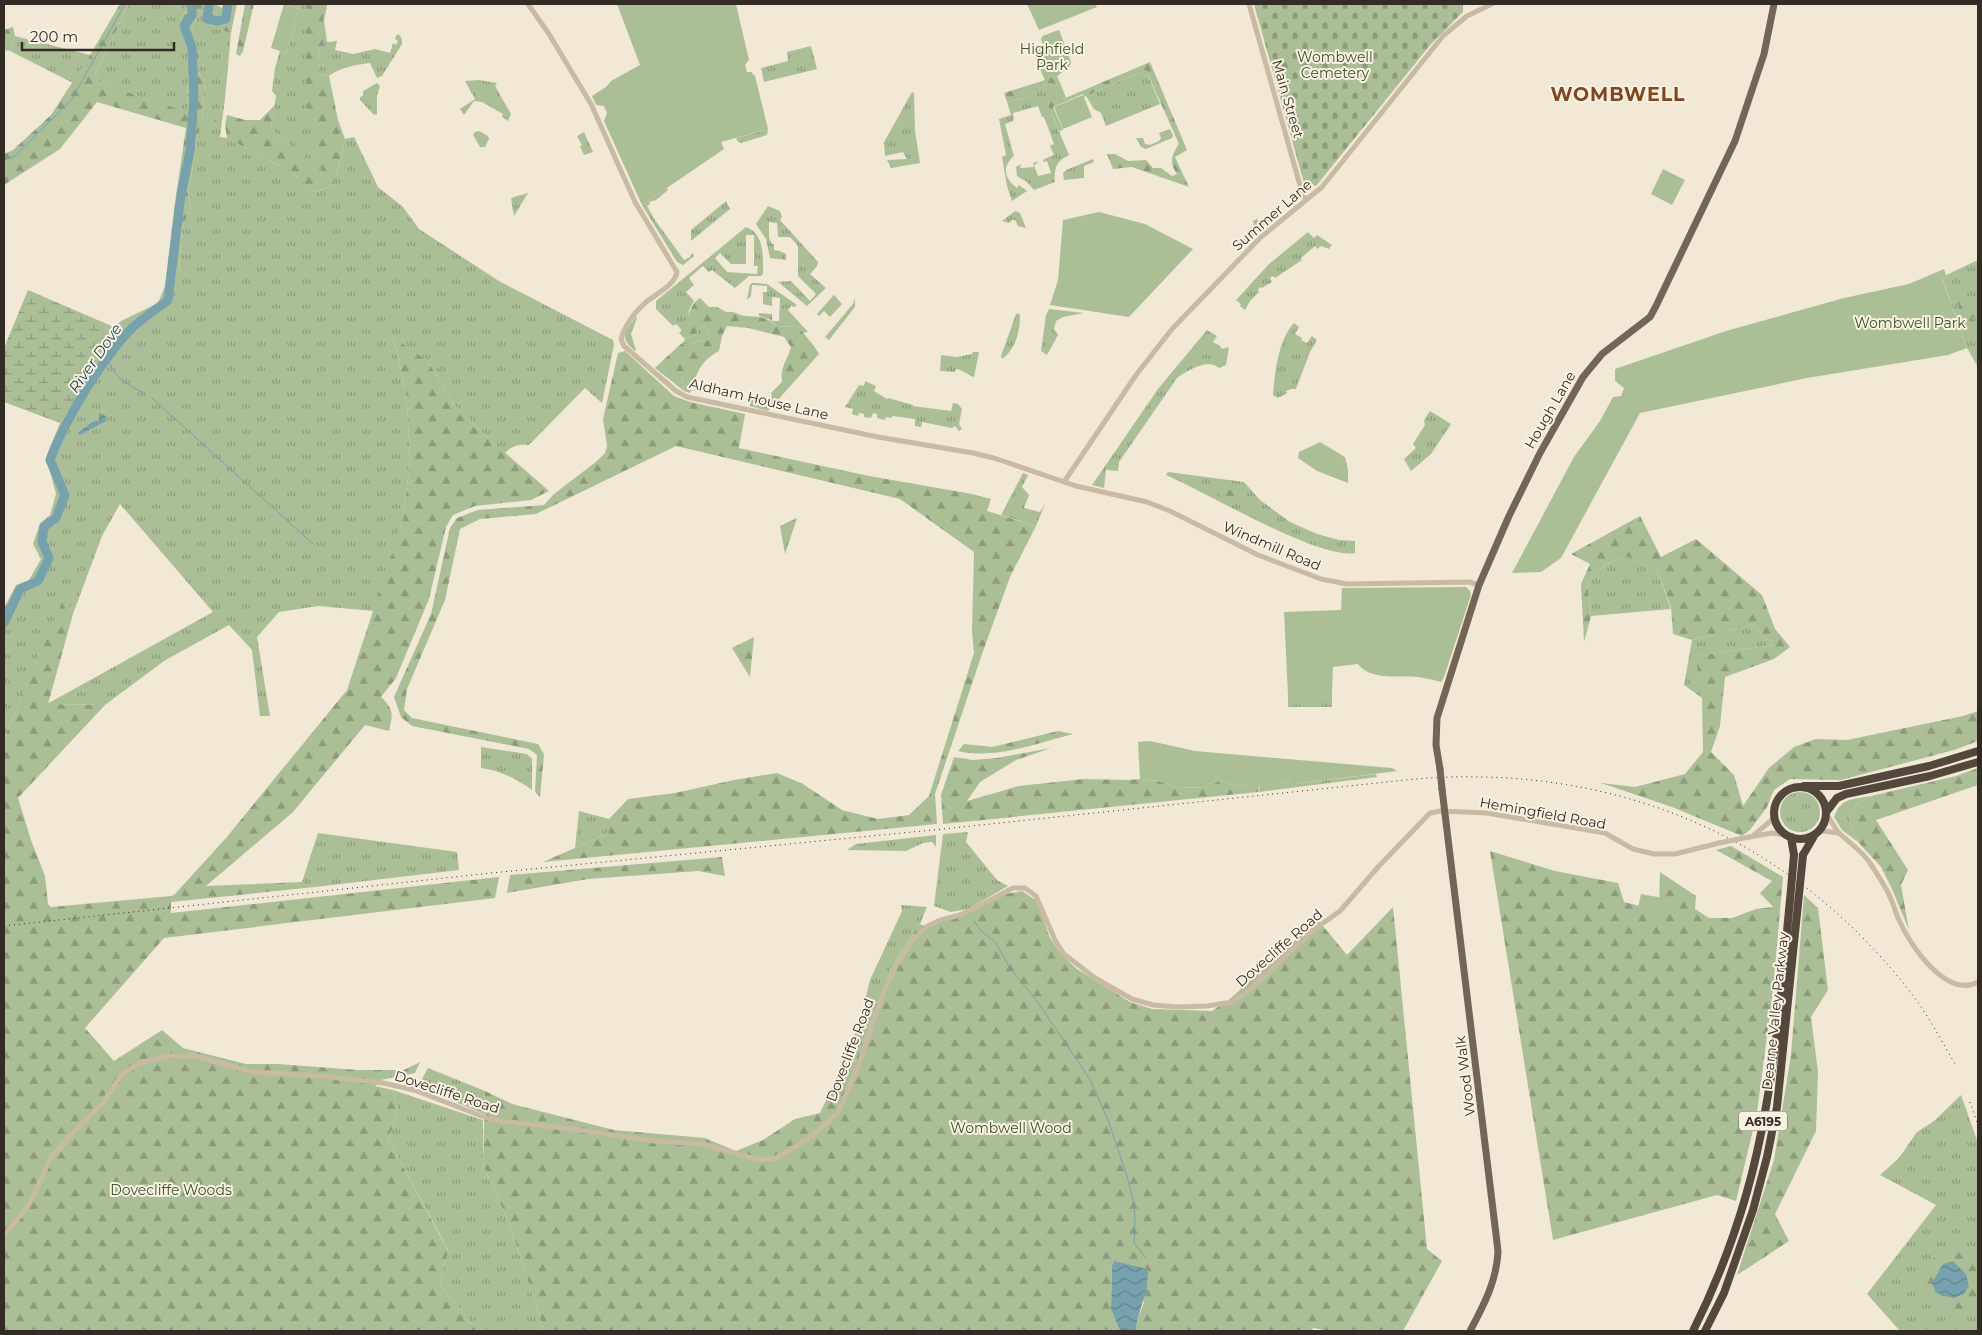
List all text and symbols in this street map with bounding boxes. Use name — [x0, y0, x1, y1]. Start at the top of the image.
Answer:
scale bar — [22, 20, 175, 52]
text: 200 m — [30, 27, 78, 46]
park label: Highfield Park — [1020, 40, 1084, 74]
park label: Wombwell Cemetery — [1297, 48, 1373, 82]
street label: Main Street — [1268, 58, 1308, 141]
district label: WOMBWELL — [1550, 83, 1686, 106]
street label: Summer Lane — [1228, 175, 1316, 255]
park label: Wombwell Park — [1854, 314, 1966, 332]
water label: River Dove — [64, 320, 126, 396]
street label: Hough Lane — [1521, 368, 1579, 452]
street label: Aldham House Lane — [688, 374, 830, 424]
street label: Windmill Road — [1220, 517, 1324, 575]
street label: Hemingfield Road — [1478, 793, 1608, 833]
street label: Dovecliffe Road — [1232, 905, 1326, 991]
street label: Dearne Valley Parkway — [1758, 931, 1792, 1091]
street label: Dovecliffe Road — [822, 996, 878, 1104]
street label: Wood Walk — [1451, 1034, 1479, 1117]
street label: Dovecliffe Road — [392, 1067, 502, 1117]
road number: A6195 — [1739, 1112, 1787, 1130]
park label: Wombwell Wood — [950, 1119, 1072, 1137]
park label: Dovecliffe Woods — [110, 1181, 232, 1199]

